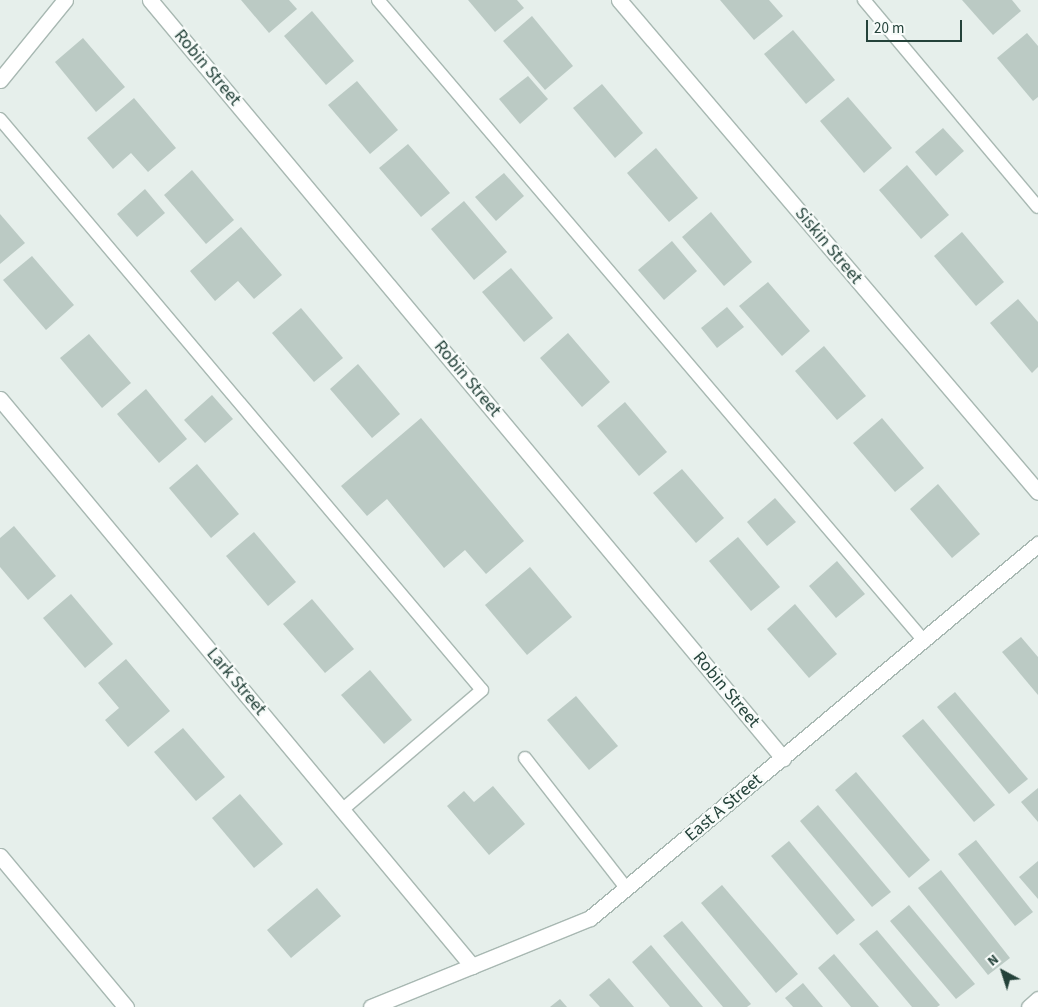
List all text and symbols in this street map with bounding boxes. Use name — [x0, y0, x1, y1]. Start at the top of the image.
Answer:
scale bar — [868, 10, 964, 42]
text: 20 m — [874, 18, 904, 39]
street label: Robin Street — [169, 26, 245, 110]
street label: Siskin Street — [790, 203, 866, 289]
street label: Robin Street — [429, 337, 505, 421]
street label: Lark Street — [201, 644, 271, 720]
street label: Robin Street — [688, 648, 764, 732]
street label: East A Street — [681, 770, 767, 846]
north arrow — [978, 947, 1028, 997]
text: N — [983, 950, 1003, 971]

